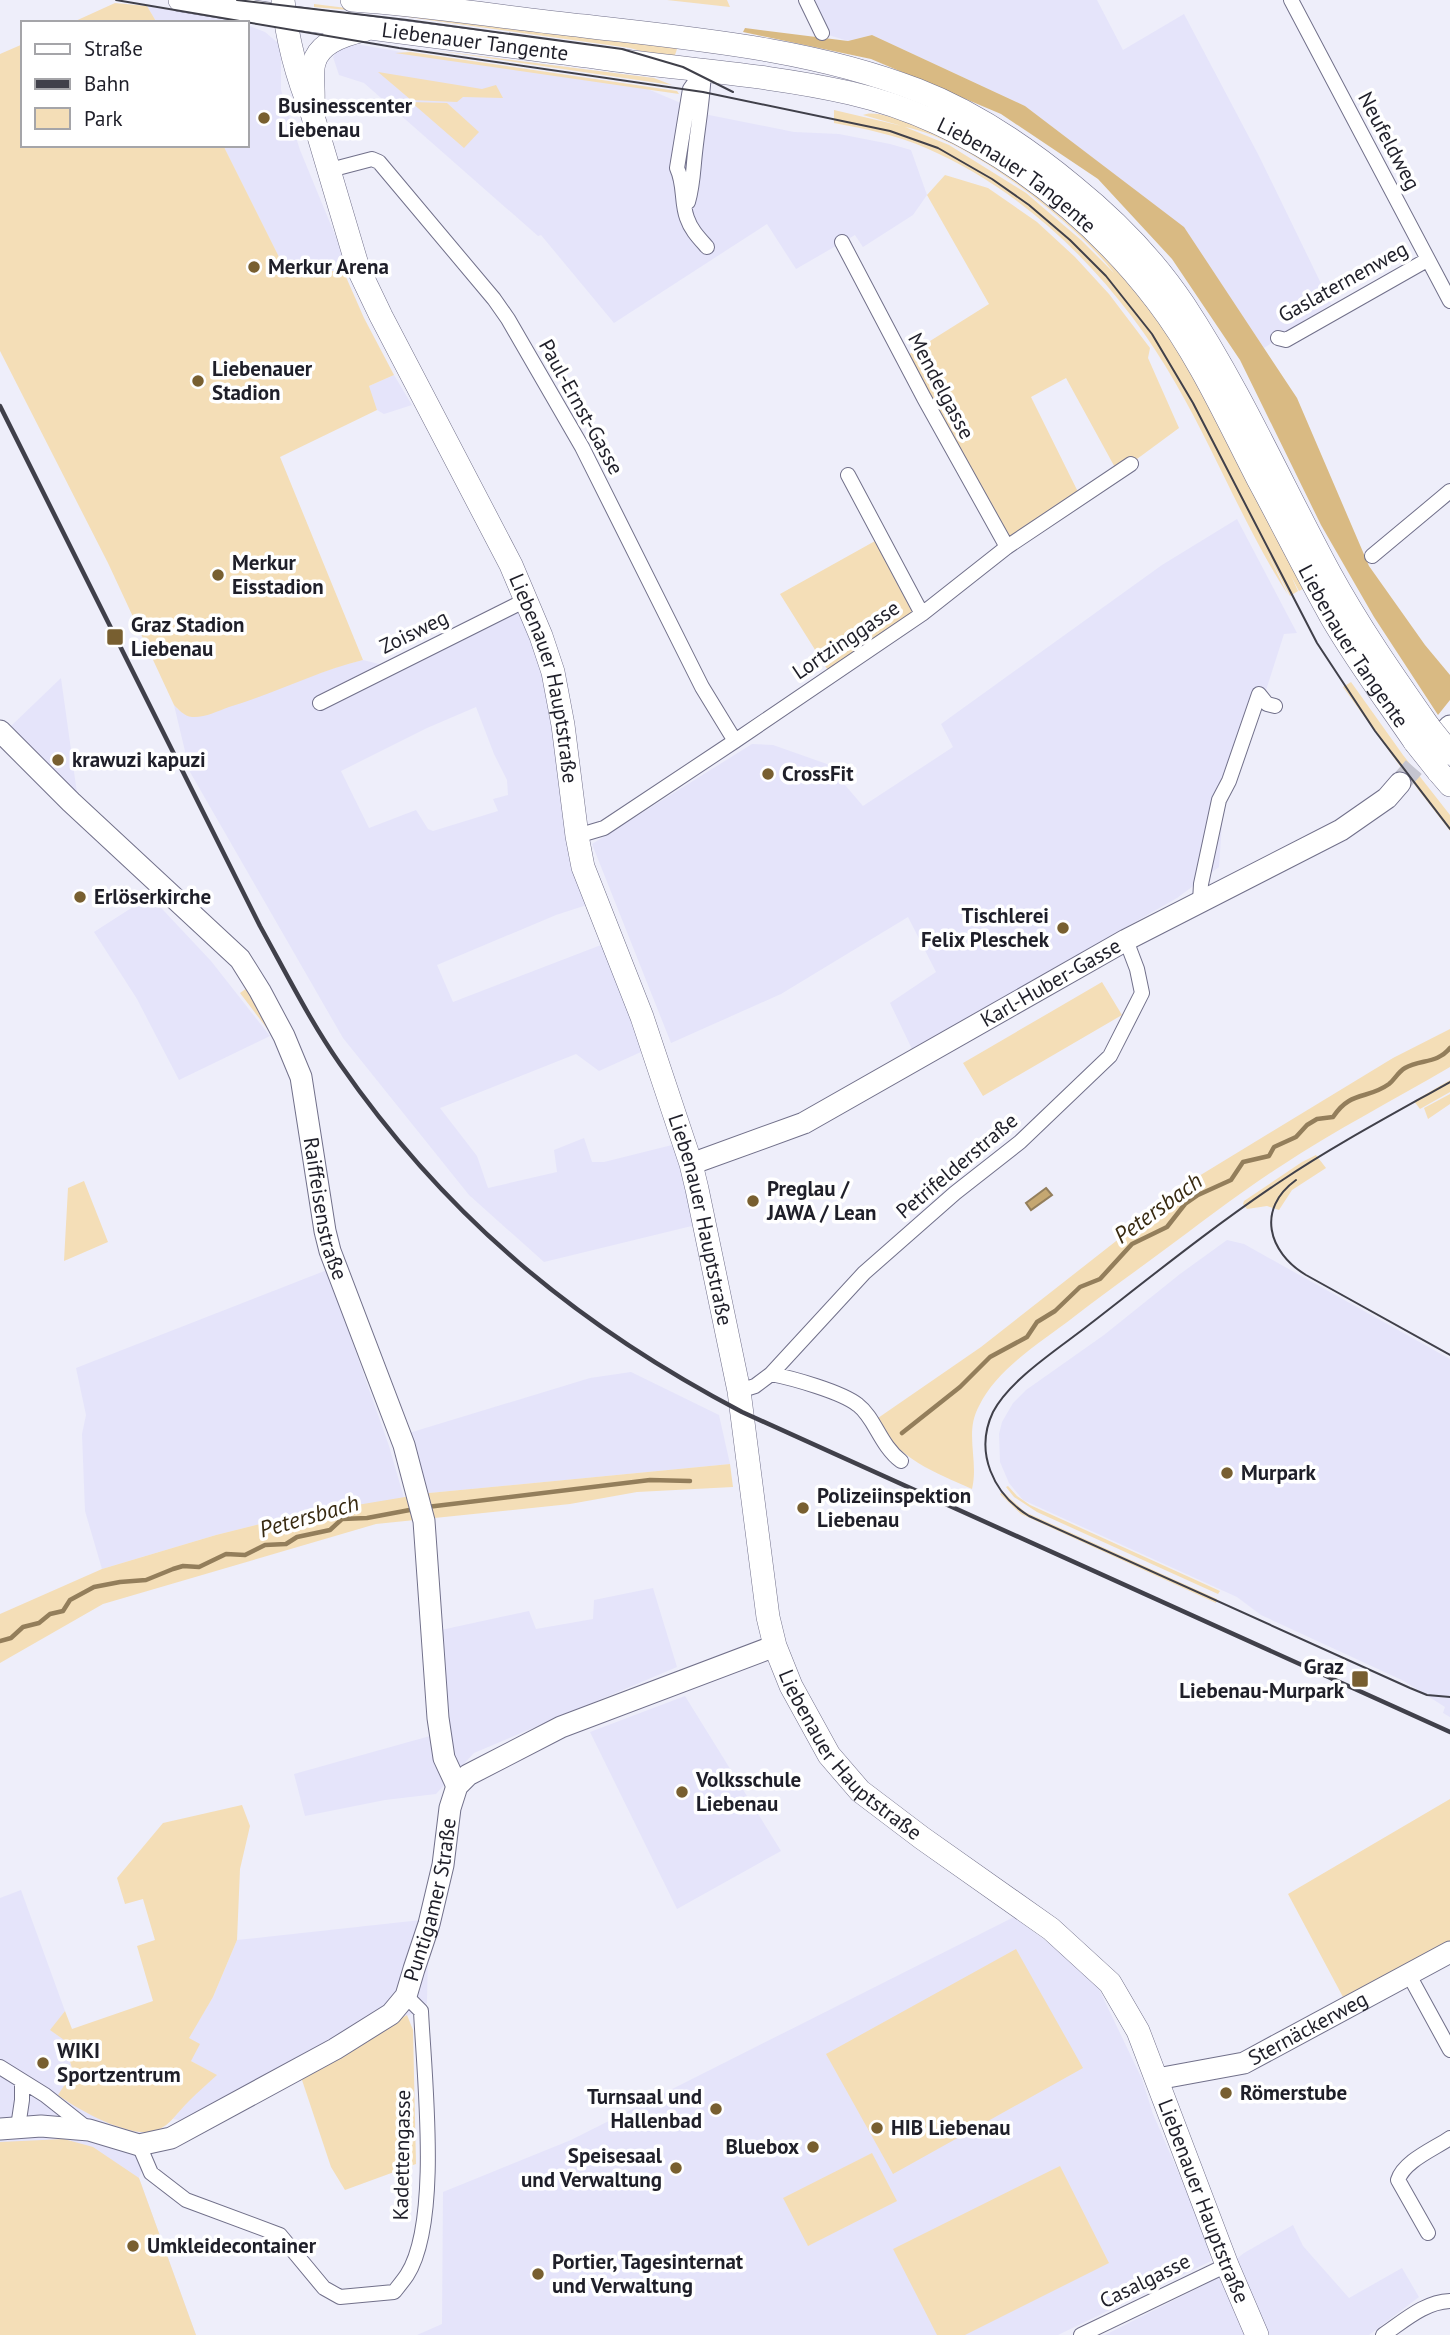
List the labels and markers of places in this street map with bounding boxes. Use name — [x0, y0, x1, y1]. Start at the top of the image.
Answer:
place label: Businesscenter Liebenau — [278, 92, 413, 143]
marker: Businesscenter Liebenau — [256, 110, 272, 126]
place label: Merkur Arena — [268, 253, 389, 280]
marker: Merkur Arena — [246, 259, 262, 275]
place label: Liebenauer Stadion — [212, 355, 313, 406]
marker: Liebenauer Stadion — [190, 373, 206, 389]
place label: Merkur Eisstadion — [232, 549, 324, 600]
marker: Merkur Eisstadion — [210, 567, 226, 583]
place label: Graz Stadion Liebenau — [131, 611, 244, 662]
marker: Graz Stadion Liebenau — [105, 627, 125, 647]
place label: krawuzi kapuzi — [72, 746, 206, 773]
marker: krawuzi kapuzi — [50, 752, 66, 768]
place label: CrossFit — [782, 760, 854, 787]
marker: CrossFit — [760, 766, 776, 782]
place label: Erlöserkirche — [94, 883, 211, 910]
marker: Erlöserkirche — [72, 889, 88, 905]
place label: Tischlerei Felix Pleschek — [921, 902, 1050, 953]
marker: Tischlerei Felix Pleschek — [1055, 920, 1071, 936]
place label: Preglau / JAWA / Lean — [766, 1175, 877, 1226]
marker: Preglau / JAWA / Lean — [745, 1193, 761, 1209]
place label: Murpark — [1241, 1459, 1317, 1486]
marker: Murpark — [1219, 1465, 1235, 1481]
place label: Polizeiinspektion Liebenau — [817, 1482, 971, 1533]
marker: Polizeiinspektion Liebenau — [795, 1500, 811, 1516]
place label: Graz Liebenau-Murpark — [1179, 1653, 1345, 1704]
marker: Graz Liebenau-Murpark — [1350, 1669, 1370, 1689]
place label: Volksschule Liebenau — [695, 1766, 801, 1817]
marker: Volksschule Liebenau — [674, 1784, 690, 1800]
place label: WIKI Sportzentrum — [57, 2037, 181, 2088]
marker: WIKI Sportzentrum — [35, 2055, 51, 2071]
place label: Römerstube — [1240, 2079, 1347, 2106]
place label: Turnsaal und Hallenbad — [587, 2083, 702, 2134]
marker: Römerstube — [1218, 2085, 1234, 2101]
marker: Turnsaal und Hallenbad — [708, 2101, 724, 2117]
place label: HIB Liebenau — [891, 2114, 1011, 2141]
marker: HIB Liebenau — [869, 2120, 885, 2136]
place label: Bluebox — [725, 2133, 799, 2160]
marker: Bluebox — [805, 2139, 821, 2155]
place label: Speisesaal und Verwaltung — [521, 2142, 663, 2193]
marker: Speisesaal und Verwaltung — [668, 2160, 684, 2176]
place label: Umkleidecontainer — [147, 2232, 317, 2259]
marker: Umkleidecontainer — [125, 2238, 141, 2254]
place label: Portier, Tagesinternat und Verwaltung — [552, 2248, 744, 2299]
marker: Portier, Tagesinternat und Verwaltung — [530, 2266, 546, 2282]

